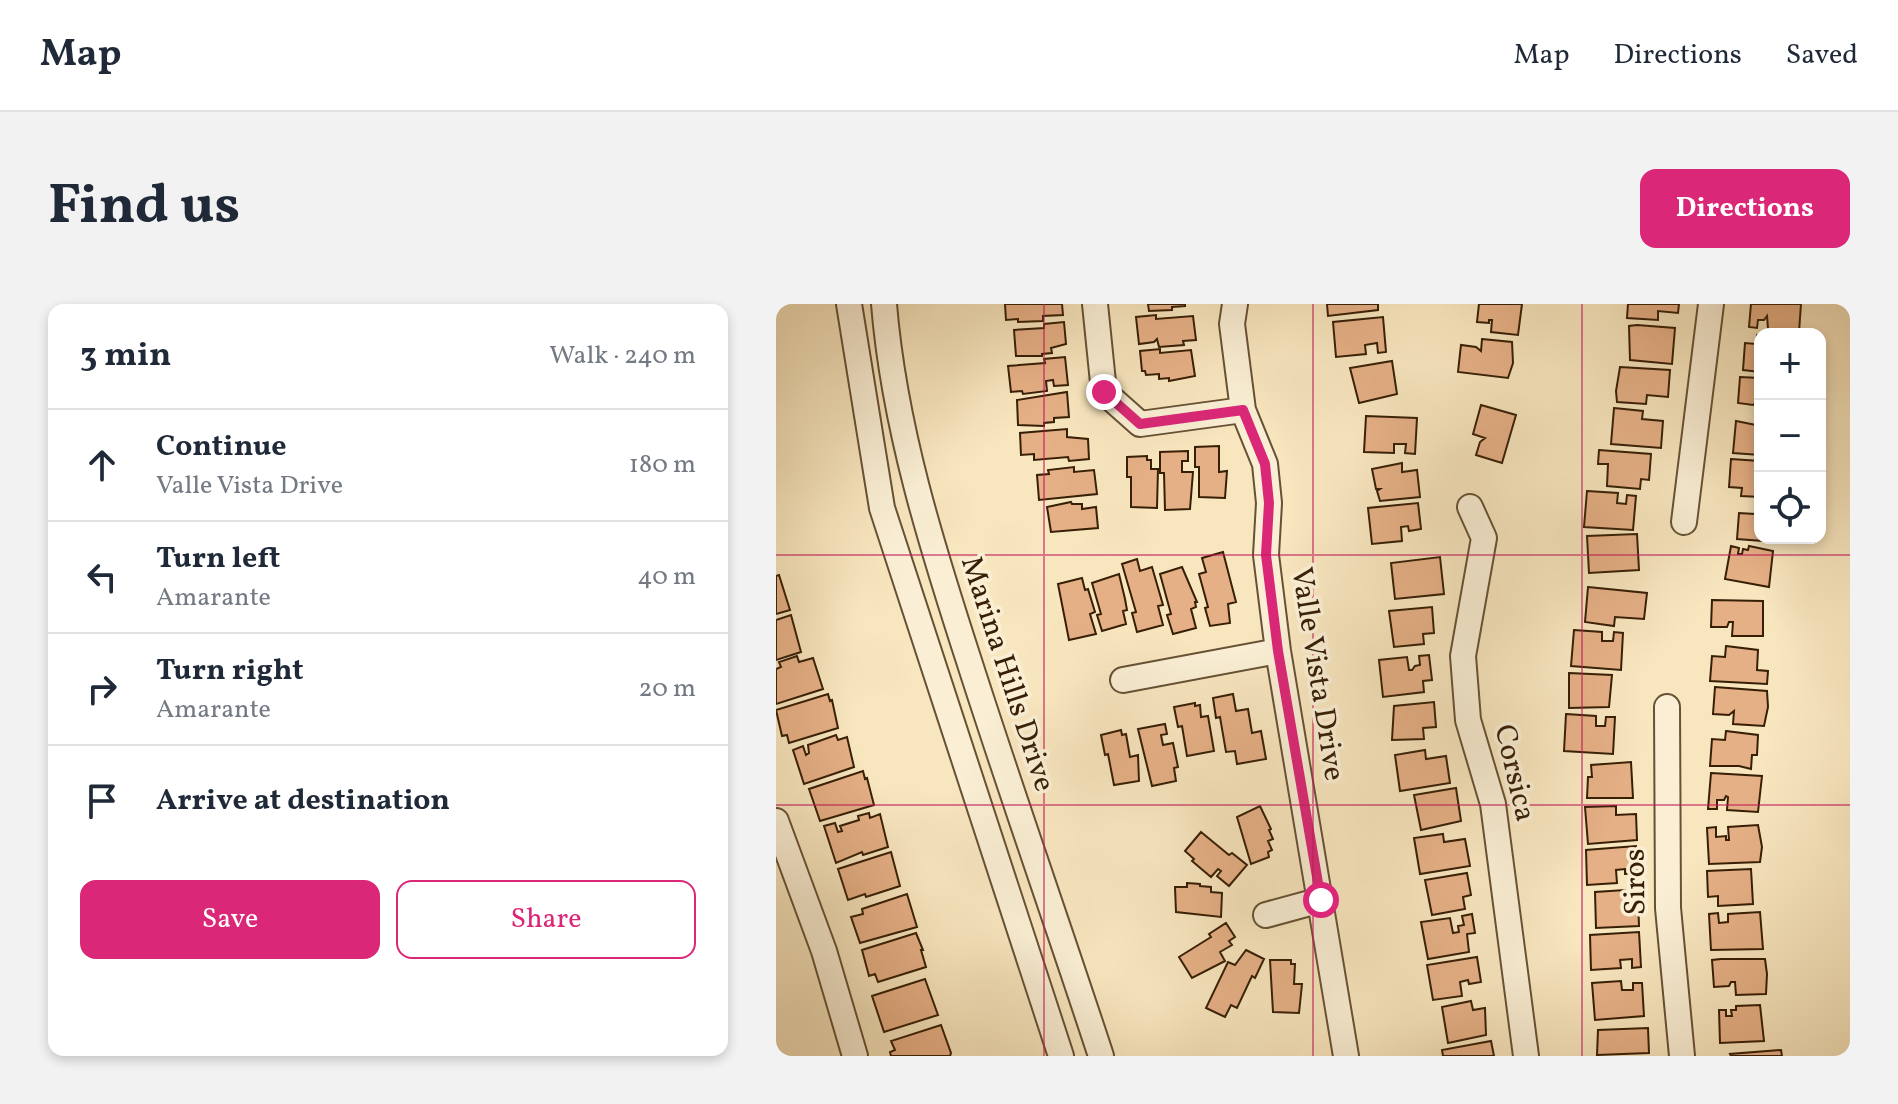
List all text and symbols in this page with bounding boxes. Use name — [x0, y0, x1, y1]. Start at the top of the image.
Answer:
text: Map — [40, 29, 121, 82]
text: Map — [1514, 36, 1570, 75]
text: Directions — [1614, 36, 1742, 75]
text: Saved — [1786, 36, 1858, 75]
text: Find us — [48, 169, 240, 247]
button: Directions — [1640, 169, 1850, 248]
map controls — [1754, 328, 1826, 544]
button: + — [1754, 328, 1826, 400]
text: 3 min — [80, 333, 171, 380]
text: Walk · 240 m — [549, 338, 696, 374]
route end — [1086, 374, 1122, 410]
button: − — [1754, 400, 1826, 472]
text: Continue — [156, 426, 287, 468]
icon: ahead — [80, 443, 124, 487]
text: 180 m — [629, 447, 696, 483]
text: Valle Vista Drive — [156, 468, 343, 504]
button: locate — [1754, 472, 1826, 544]
text: Turn left — [156, 538, 280, 580]
street label: Marina Hills Drive — [949, 551, 1065, 797]
icon: left — [80, 555, 124, 599]
text: 40 m — [637, 559, 696, 595]
street label: Valle Vista Drive — [1279, 564, 1355, 784]
text: Amarante — [156, 580, 271, 616]
text: Turn right — [156, 650, 304, 692]
icon: right — [80, 667, 124, 711]
text: 20 m — [638, 671, 696, 707]
text: Amarante — [156, 692, 271, 728]
street label: Corsica — [1482, 720, 1546, 826]
icon: arrive — [80, 779, 124, 823]
text: Arrive at destination — [156, 780, 450, 822]
street label: Siros — [1614, 848, 1658, 916]
button: Save — [80, 880, 380, 959]
button: Share — [396, 880, 696, 959]
route start — [1303, 882, 1339, 918]

